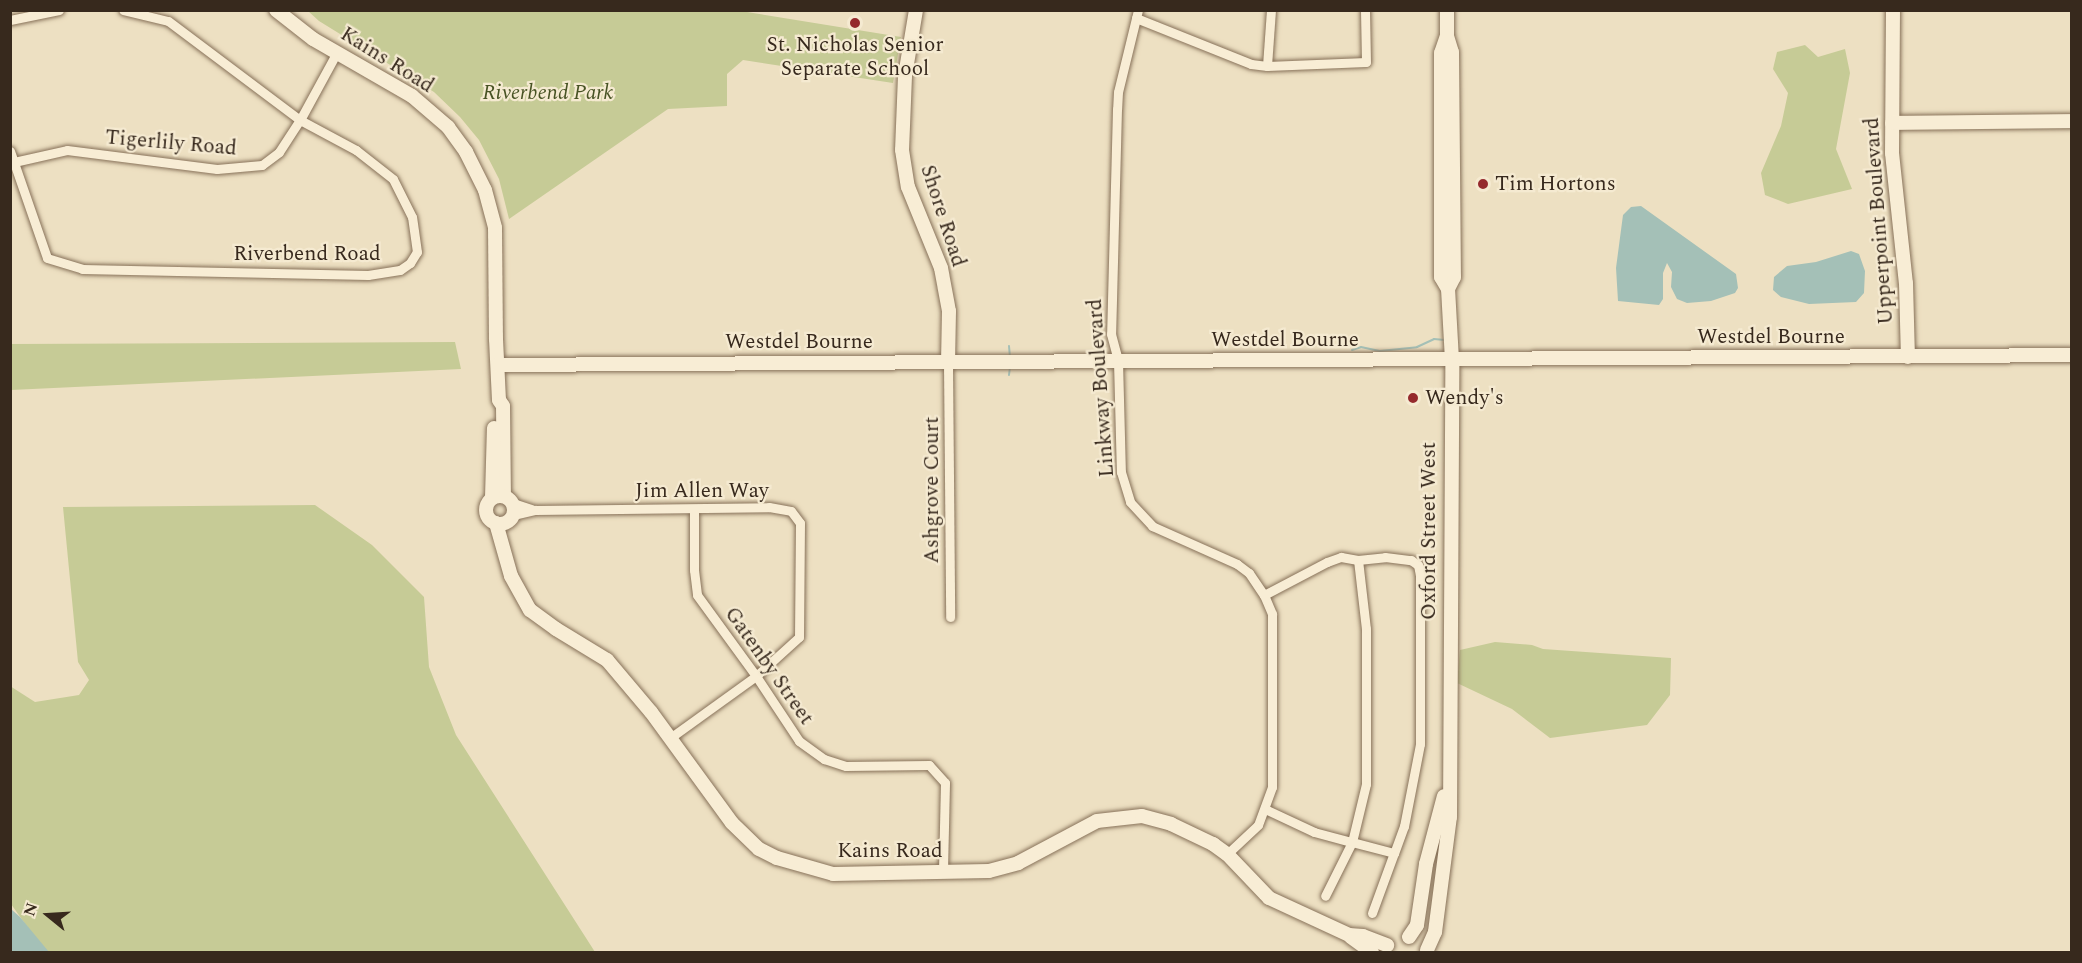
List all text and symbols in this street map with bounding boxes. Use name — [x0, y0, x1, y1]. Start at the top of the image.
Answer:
marker: St. Nicholas Senior Separate School — [848, 16, 862, 30]
street label: Kains Road — [336, 21, 438, 99]
place label: St. Nicholas Senior Separate School — [766, 32, 944, 82]
park label: Riverbend Park — [483, 80, 613, 106]
street label: Upperpoint Boulevard — [1859, 117, 1899, 325]
street label: Tigerlily Road — [104, 125, 238, 161]
street label: Shore Road — [915, 162, 971, 270]
place label: Tim Hortons — [1495, 171, 1616, 197]
marker: Tim Hortons — [1476, 177, 1490, 191]
street label: Riverbend Road — [233, 241, 381, 267]
street label: Linkway Boulevard — [1082, 298, 1120, 478]
street label: Westdel Bourne — [1697, 324, 1845, 350]
street label: Westdel Bourne — [1211, 327, 1359, 353]
street label: Westdel Bourne — [725, 329, 873, 355]
place label: Wendy's — [1425, 385, 1504, 411]
marker: Wendy's — [1406, 391, 1420, 405]
street label: Ashgrove Court — [919, 416, 945, 564]
street label: Oxford Street West — [1416, 442, 1442, 620]
street label: Jim Allen Way — [635, 478, 769, 504]
street label: Gatenby Street — [719, 602, 819, 730]
street label: Kains Road — [837, 838, 943, 864]
north arrow — [18, 885, 78, 945]
text: N — [17, 900, 44, 919]

